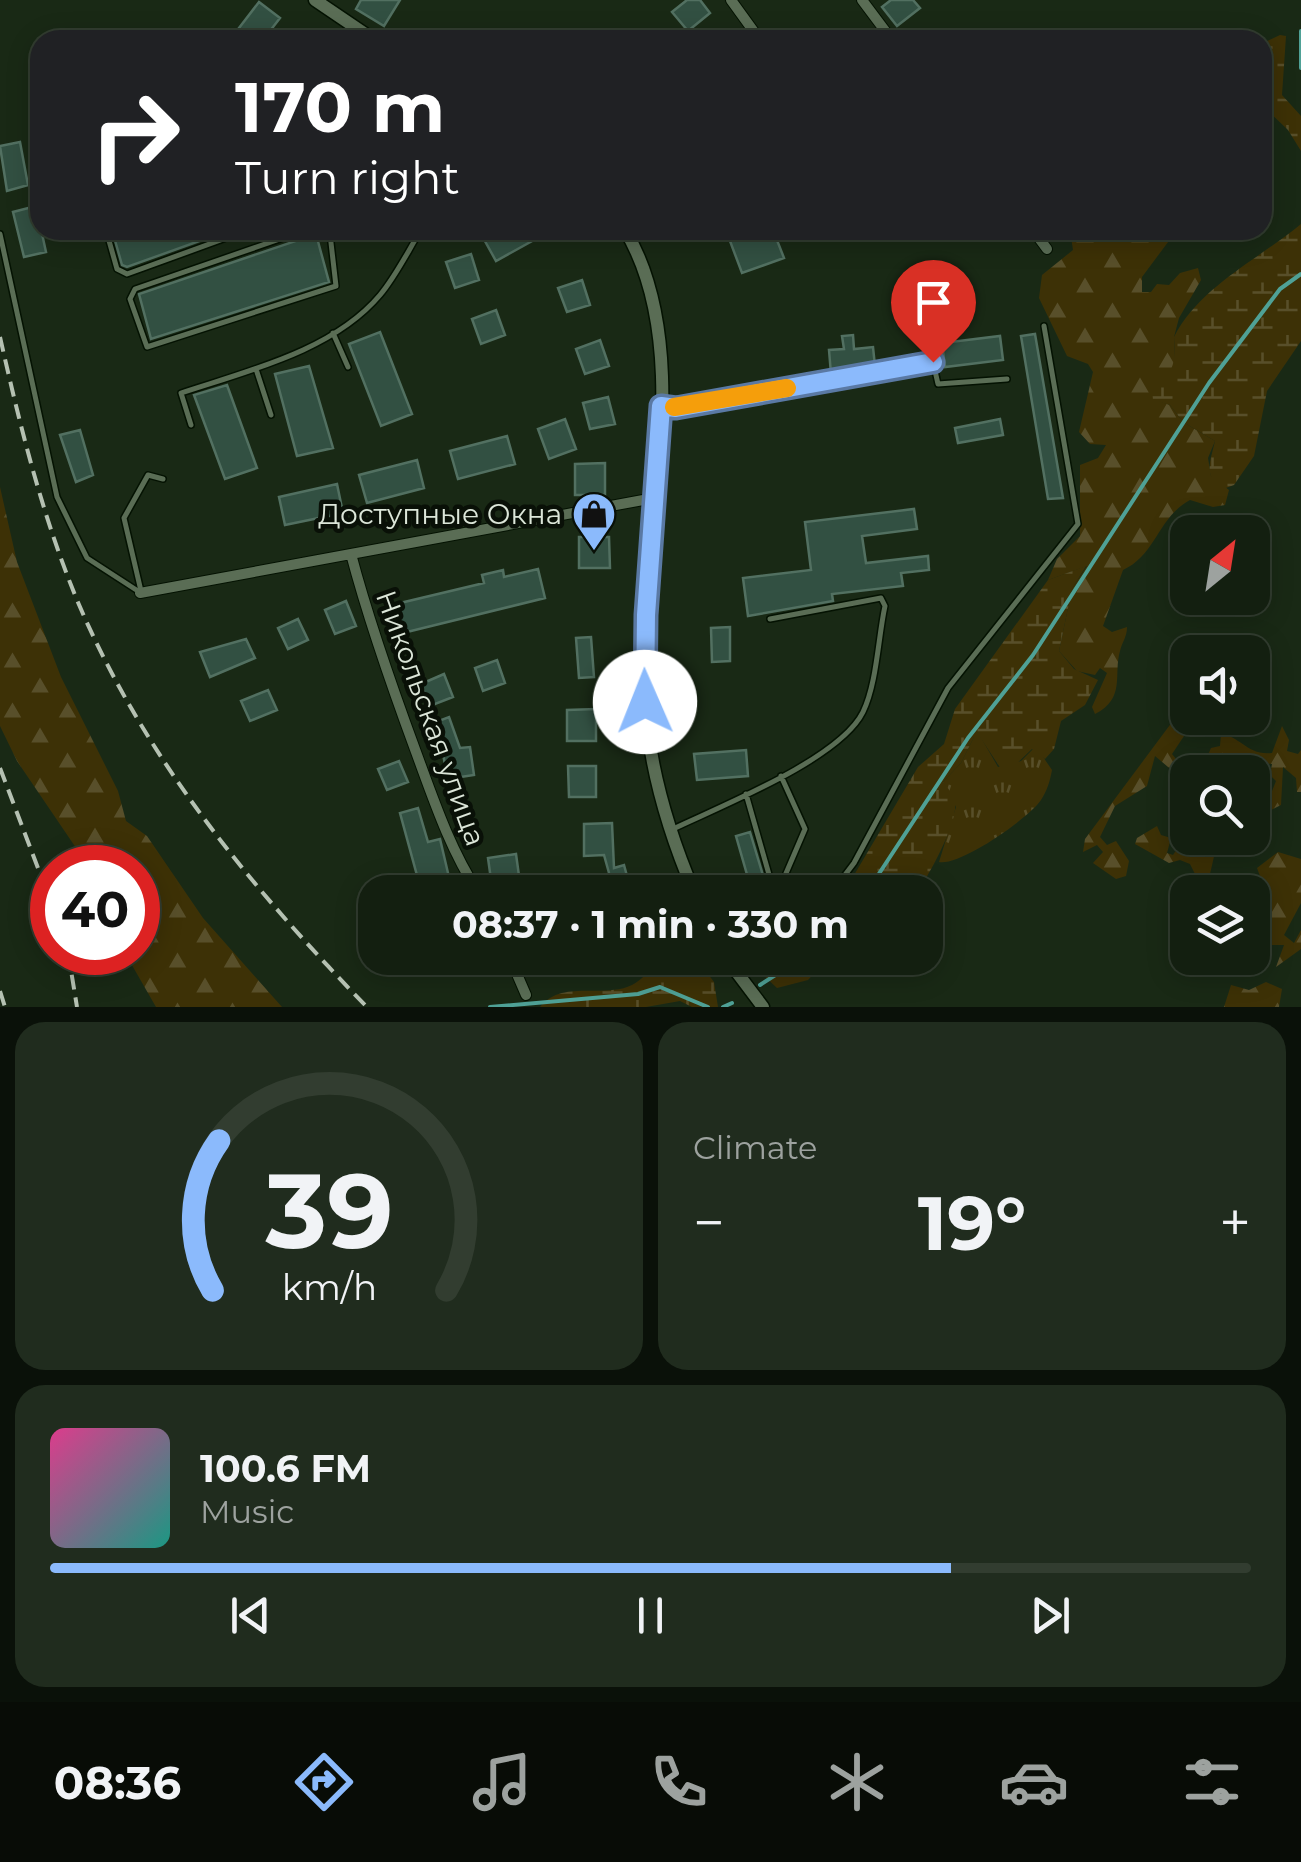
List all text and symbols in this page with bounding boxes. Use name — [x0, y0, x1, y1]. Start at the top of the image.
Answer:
text: 170 m — [235, 64, 445, 150]
icon: right — [70, 70, 200, 200]
text: Turn right — [235, 150, 460, 205]
pin — [891, 260, 976, 363]
icon: arrive — [906, 275, 961, 330]
shop icon: Доступные Окна — [571, 491, 617, 552]
place label: Доступные Окна — [318, 497, 562, 531]
north arrow — [1170, 515, 1270, 615]
map controls — [1170, 515, 1270, 975]
street label: Никольская улица — [369, 586, 493, 850]
button: sound — [1170, 635, 1270, 735]
position arrow — [593, 650, 697, 754]
button: search — [1170, 755, 1270, 855]
speed limit sign: 40 — [30, 845, 160, 975]
button: layers — [1170, 875, 1270, 975]
text: 08:37 · 1 min · 330 m — [452, 901, 849, 948]
text: Climate — [693, 1128, 817, 1167]
text: 39 — [264, 1147, 393, 1274]
text: 19° — [918, 1177, 1026, 1269]
text: − — [693, 1189, 725, 1256]
text: + — [1219, 1189, 1251, 1256]
text: km/h — [281, 1265, 377, 1309]
text: 100.6 FM — [200, 1445, 371, 1492]
text: Music — [200, 1492, 294, 1531]
icon: previous — [223, 1588, 278, 1643]
icon: pause — [623, 1588, 678, 1643]
icon: next — [1023, 1588, 1078, 1643]
icon: directions — [289, 1747, 359, 1817]
icon: music — [467, 1747, 537, 1817]
icon: phone — [644, 1747, 714, 1817]
icon: climate — [822, 1747, 892, 1817]
icon: car — [999, 1747, 1069, 1817]
icon: filters — [1177, 1747, 1247, 1817]
text: 08:36 — [54, 1755, 181, 1810]

